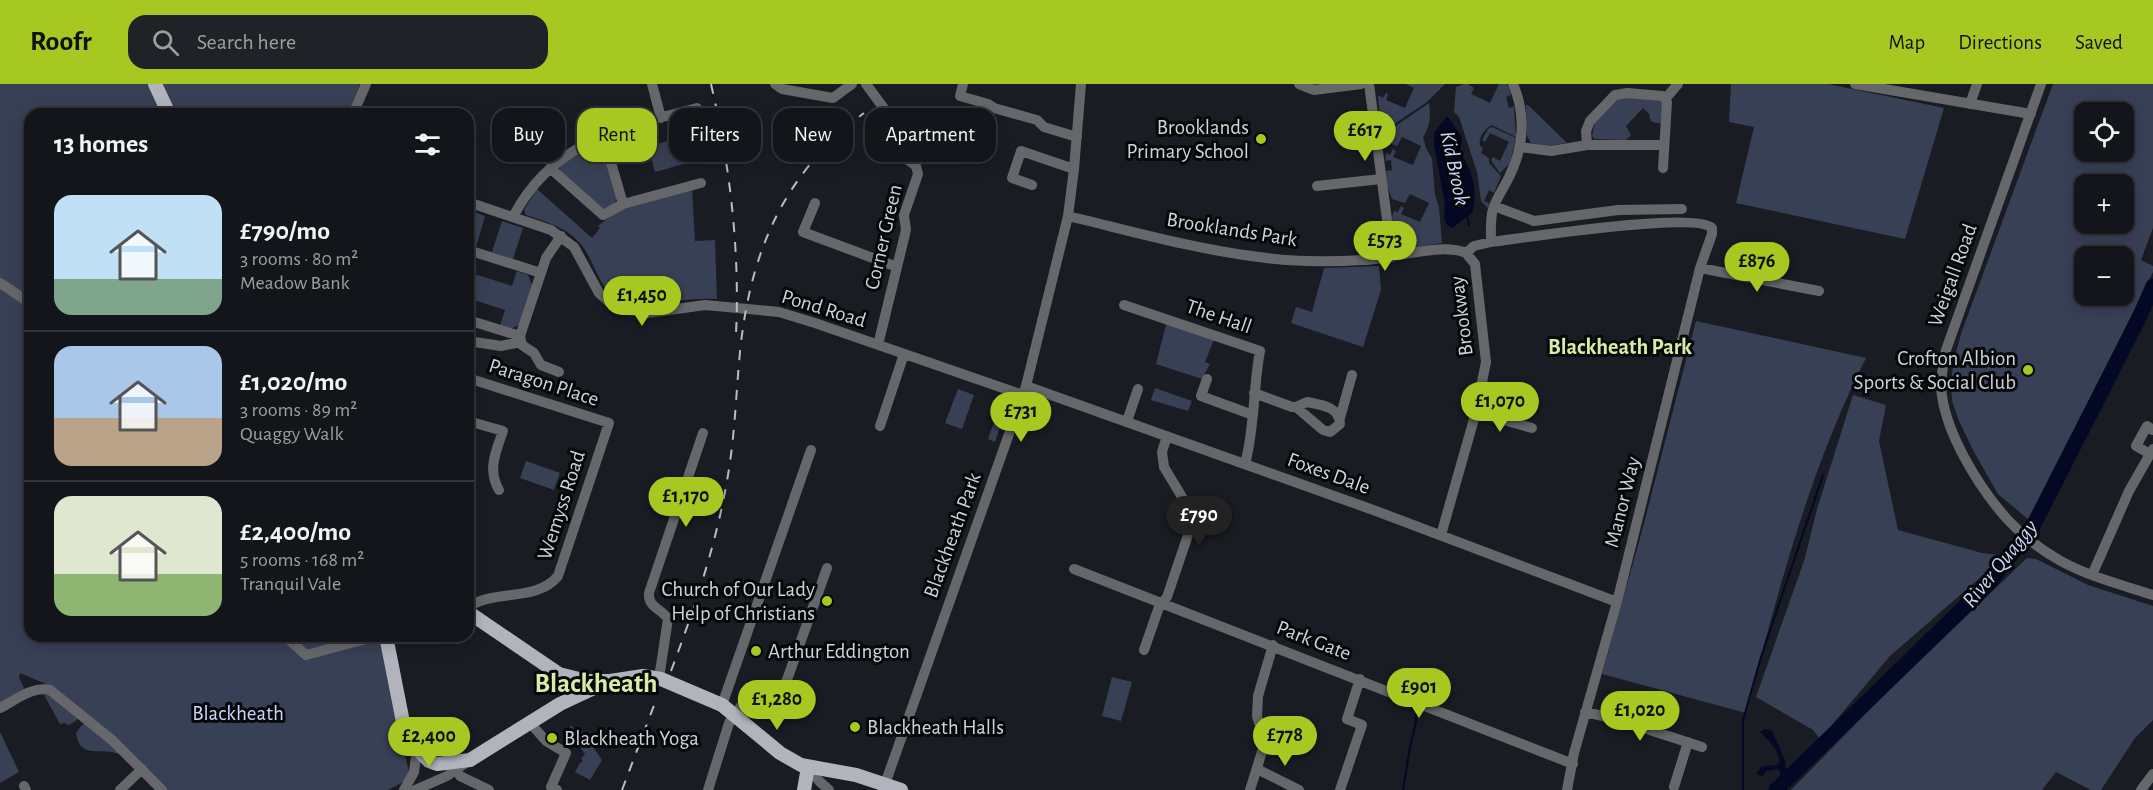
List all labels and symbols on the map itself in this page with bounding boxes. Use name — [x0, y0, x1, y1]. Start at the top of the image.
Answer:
pin: £617 — [1329, 111, 1401, 162]
place label: Brooklands Primary School — [1126, 117, 1249, 162]
water label: Kid Brook — [1436, 129, 1474, 207]
marker: Brooklands Primary School — [1254, 132, 1268, 146]
street label: Corner Green — [861, 182, 906, 292]
street label: Brooklands Park — [1165, 209, 1299, 250]
pin: £573 — [1349, 221, 1421, 272]
street label: Weigall Road — [1924, 221, 1981, 329]
pin: £876 — [1721, 242, 1793, 293]
street label: Brookway — [1446, 275, 1477, 357]
pin: £1,450 — [593, 276, 691, 327]
street label: Pond Road — [779, 286, 869, 331]
street label: The Hall — [1183, 295, 1254, 337]
district label: Blackheath Park — [1548, 336, 1692, 358]
place label: Crofton Albion Sports & Social Club — [1854, 348, 2016, 393]
street label: Paragon Place — [486, 355, 601, 410]
marker: Crofton Albion Sports & Social Club — [2021, 363, 2035, 377]
pin: £1,070 — [1451, 382, 1549, 433]
pin: £731 — [985, 392, 1057, 443]
street label: Wemyss Road — [534, 448, 589, 562]
street label: Foxes Dale — [1285, 449, 1373, 498]
street label: Manor Way — [1601, 454, 1644, 550]
street label: Blackheath Park — [920, 469, 985, 601]
pin: £1,170 — [637, 477, 735, 528]
pin: £790 — [1163, 496, 1235, 547]
water label: River Quaggy — [1958, 516, 2042, 612]
place label: Church of Our Lady Help of Christians — [661, 579, 815, 624]
marker: Church of Our Lady Help of Christians — [820, 594, 834, 608]
street label: Park Gate — [1274, 617, 1354, 664]
place label: Arthur Eddington — [768, 641, 910, 662]
marker: Arthur Eddington — [749, 644, 763, 658]
pin: £901 — [1383, 668, 1455, 719]
district label: Blackheath — [534, 670, 658, 697]
pin: £1,280 — [728, 680, 826, 731]
pin: £1,020 — [1591, 691, 1689, 742]
park label: Blackheath — [192, 703, 284, 724]
pin: £778 — [1249, 716, 1321, 767]
pin: £2,400 — [380, 717, 478, 768]
place label: Blackheath Halls — [867, 717, 1004, 738]
marker: Blackheath Halls — [848, 720, 862, 734]
place label: Blackheath Yoga — [564, 728, 699, 749]
marker: Blackheath Yoga — [545, 731, 559, 745]

